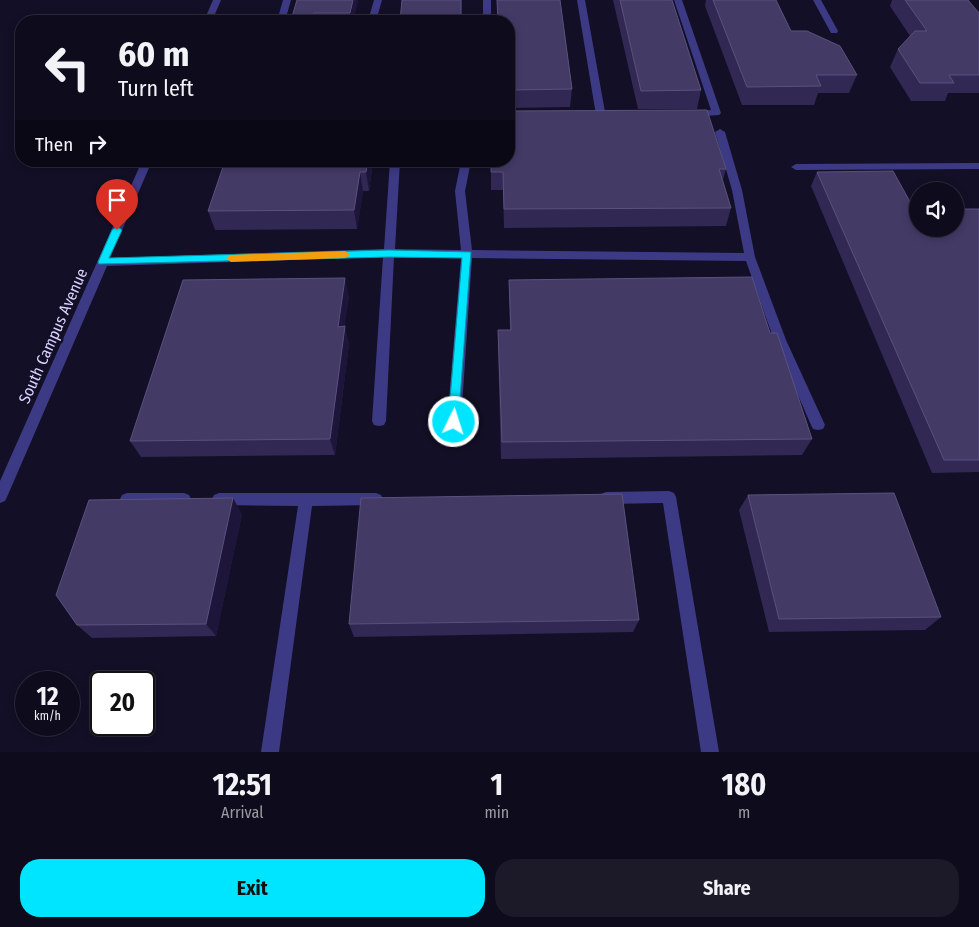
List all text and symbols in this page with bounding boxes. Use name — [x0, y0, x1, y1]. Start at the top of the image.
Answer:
text: 60 m — [118, 33, 189, 75]
icon: left — [35, 35, 100, 100]
text: Turn left — [118, 75, 194, 102]
icon: right — [83, 130, 111, 158]
text: Then — [35, 133, 73, 156]
pin — [96, 179, 138, 230]
map controls — [909, 182, 964, 237]
button: sound — [909, 182, 964, 237]
icon: arrive — [103, 186, 131, 214]
street label: South Campus Avenue — [15, 265, 91, 406]
position arrow — [427, 395, 479, 447]
speed limit sign: 20 — [90, 671, 155, 736]
text: 12 — [36, 682, 59, 712]
text: km/h — [34, 709, 61, 723]
text: 12:51 — [212, 767, 272, 803]
text: 1 — [490, 767, 503, 803]
text: 180 — [722, 767, 767, 803]
text: Arrival — [221, 803, 263, 822]
text: min — [484, 803, 509, 822]
text: m — [738, 803, 750, 822]
button: Exit — [20, 859, 485, 917]
button: Share — [495, 859, 959, 917]

